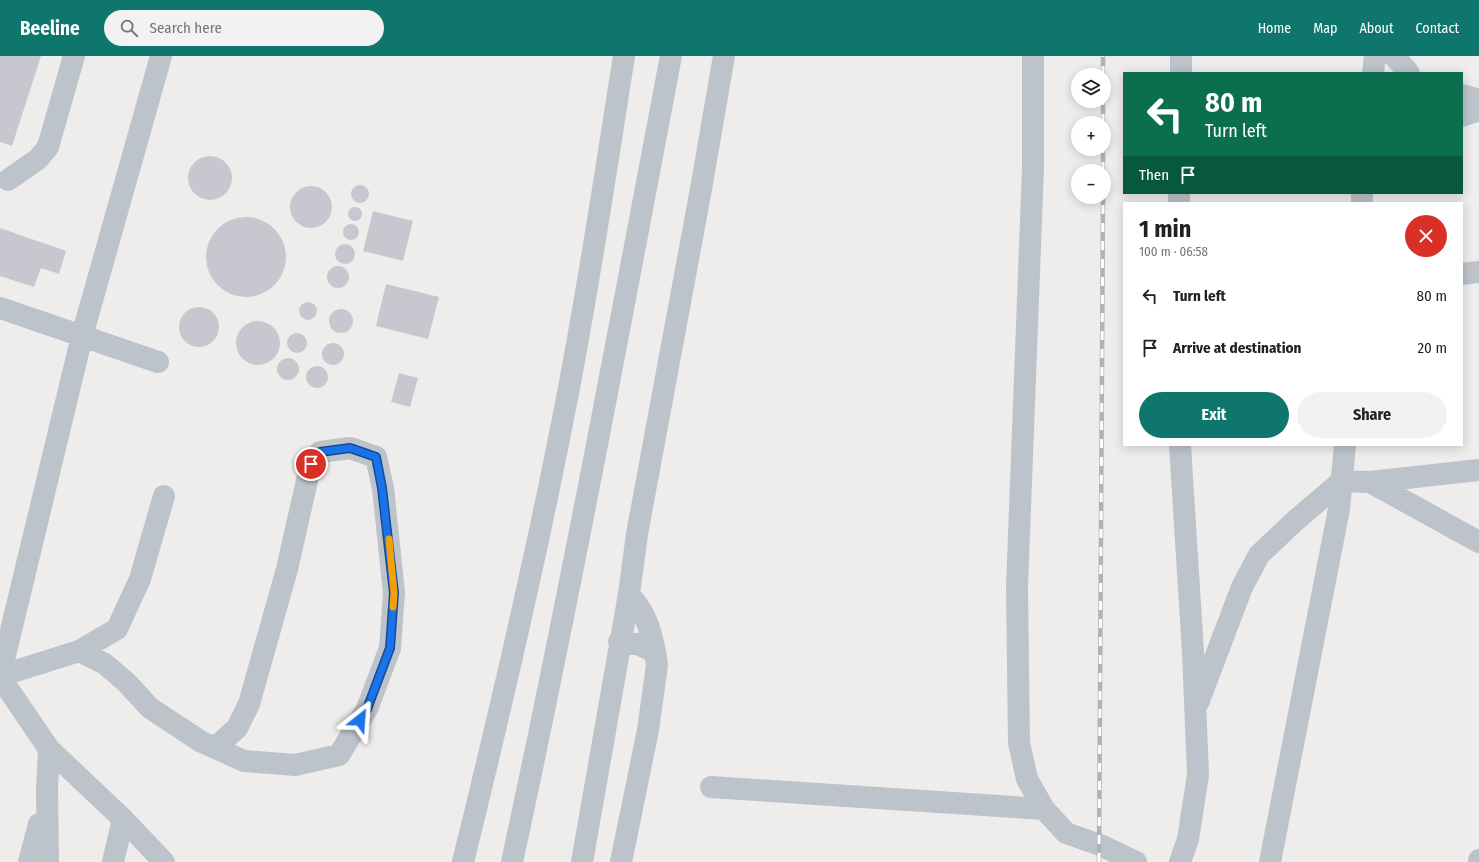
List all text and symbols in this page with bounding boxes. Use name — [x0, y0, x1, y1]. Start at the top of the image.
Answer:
search box — [104, 10, 384, 46]
text: Beeline — [20, 17, 80, 40]
icon: search — [118, 17, 140, 39]
text: Search here — [150, 19, 222, 37]
text: Home — [1258, 20, 1291, 37]
text: Map — [1313, 20, 1337, 37]
text: About — [1359, 20, 1394, 37]
text: Contact — [1416, 20, 1459, 37]
map controls — [1071, 68, 1111, 204]
button: layers — [1071, 68, 1111, 108]
text: 80 m — [1205, 86, 1262, 119]
icon: left — [1139, 88, 1191, 140]
button: + — [1071, 116, 1111, 156]
text: Turn left — [1205, 120, 1267, 142]
button: − — [1071, 164, 1111, 204]
icon: arrive — [1177, 164, 1199, 186]
text: Then — [1139, 166, 1169, 184]
text: 1 min — [1139, 215, 1191, 243]
button: close — [1405, 215, 1447, 257]
text: 100 m · 06:58 — [1139, 244, 1208, 259]
icon: left — [1139, 285, 1161, 307]
text: Turn left — [1173, 287, 1226, 305]
text: 80 m — [1417, 287, 1447, 305]
icon: arrive — [1139, 337, 1161, 359]
text: Arrive at destination — [1173, 339, 1301, 357]
text: 20 m — [1418, 339, 1447, 357]
button: Exit — [1139, 392, 1289, 438]
button: Share — [1297, 392, 1447, 438]
pin — [294, 447, 328, 481]
icon: arrive — [300, 453, 322, 475]
position arrow — [339, 699, 381, 741]

